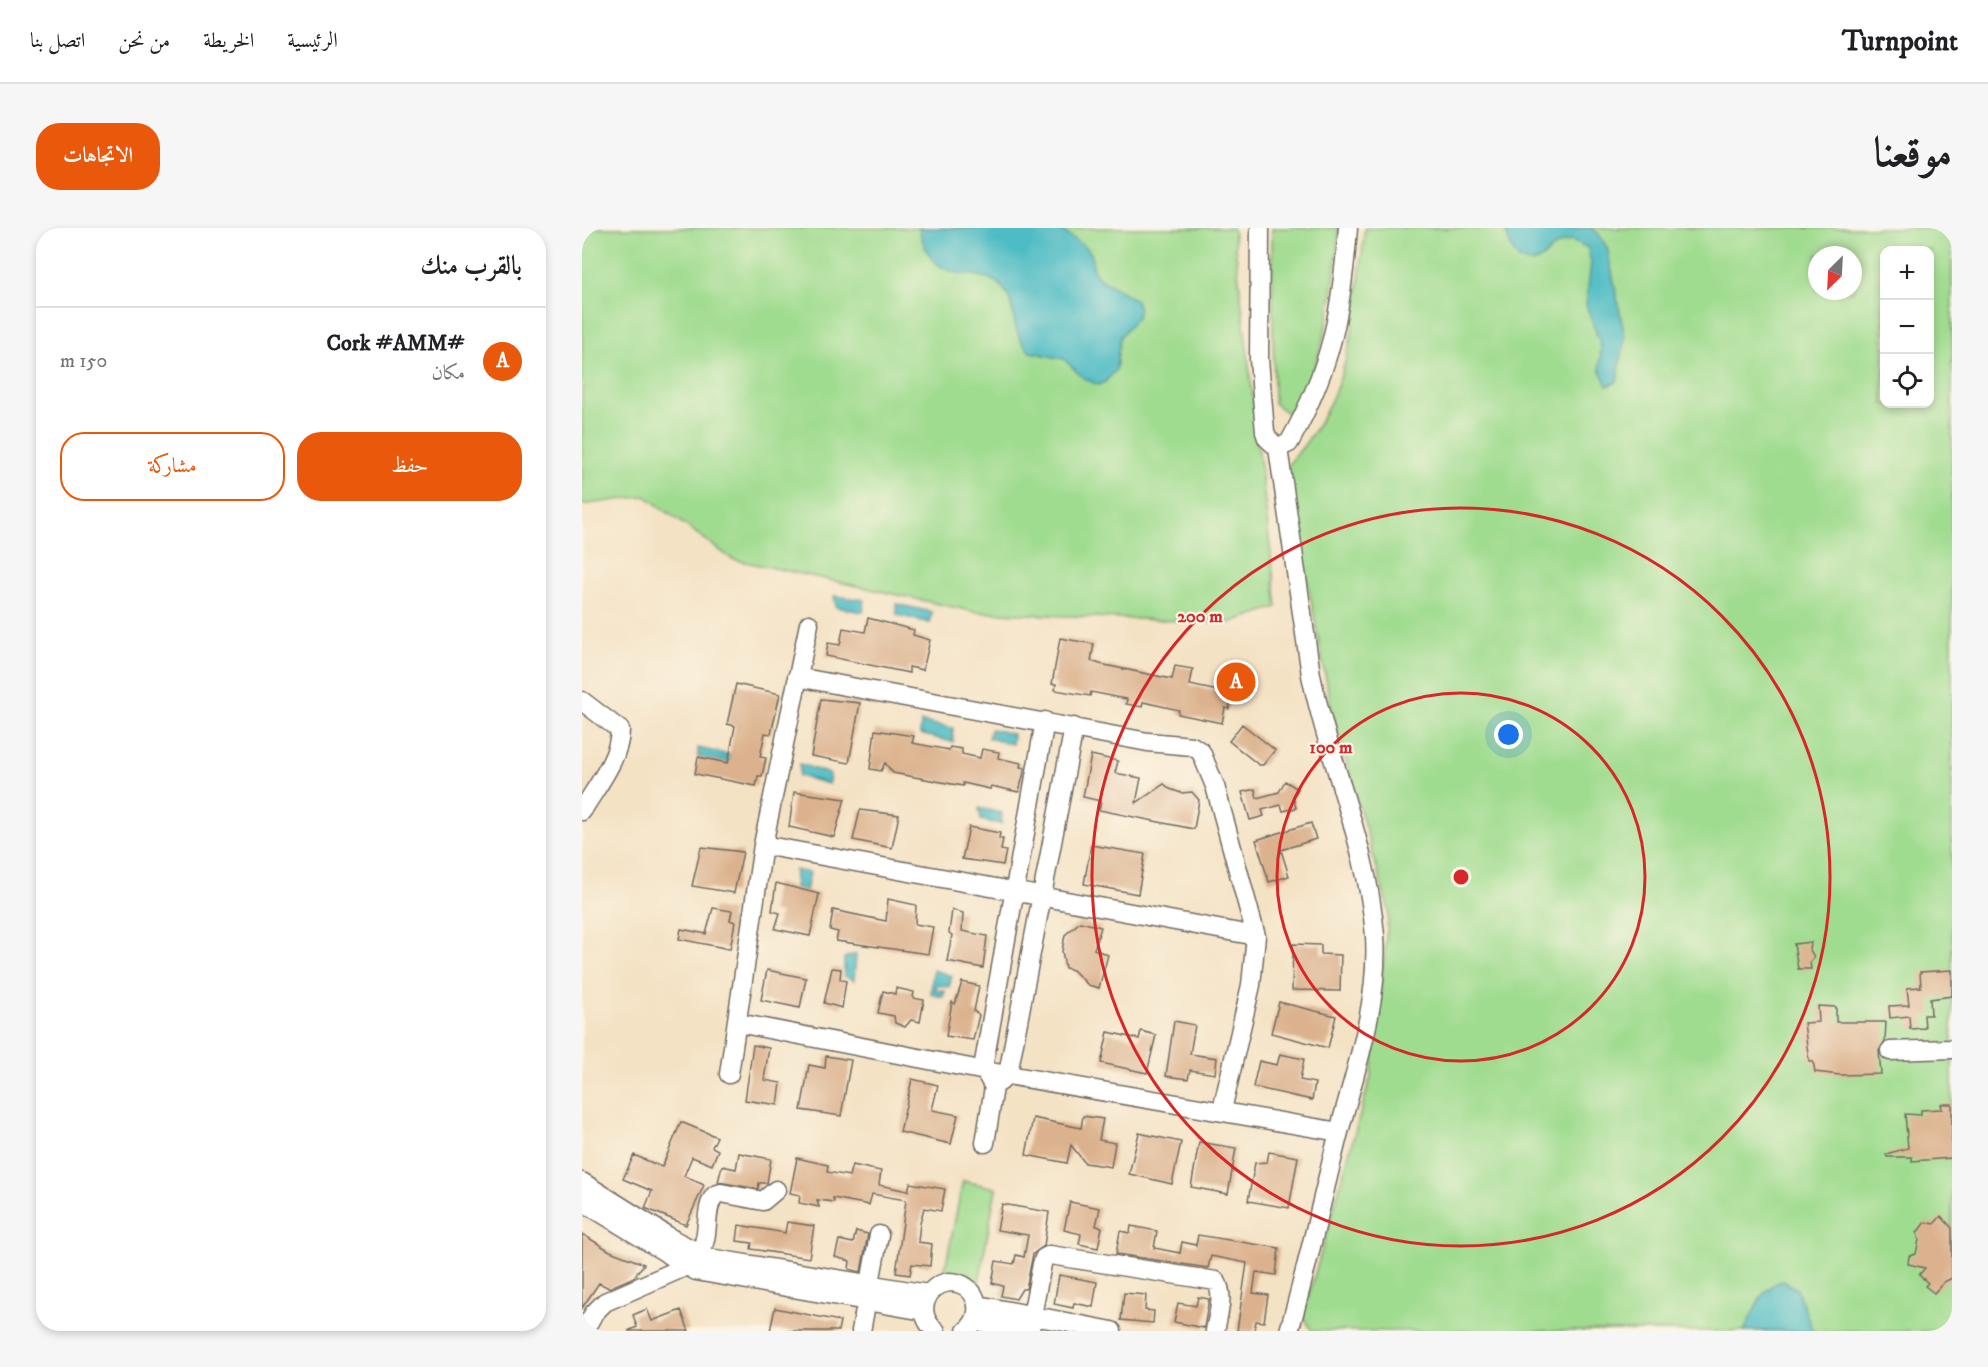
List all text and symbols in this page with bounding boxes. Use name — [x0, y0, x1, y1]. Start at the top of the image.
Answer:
text: Turnpoint — [1842, 24, 1958, 59]
text: اتصل بنا — [30, 28, 85, 54]
text: من نحن — [118, 28, 170, 54]
text: الخريطة — [203, 28, 254, 54]
text: الرئيسية — [287, 28, 338, 54]
button: الاتجاهات — [36, 123, 160, 190]
text: موقعنا — [1874, 128, 1952, 180]
north arrow — [1808, 246, 1862, 300]
map controls — [1880, 246, 1934, 408]
button: + — [1880, 246, 1934, 300]
text: بالقرب منك — [420, 250, 522, 283]
button: − — [1880, 300, 1934, 354]
text: #Cork #AMM — [326, 330, 465, 357]
text: 150 m — [60, 349, 107, 374]
text: A — [496, 349, 509, 374]
button: locate — [1880, 354, 1934, 408]
text: مكان — [431, 361, 465, 386]
button: مشاركة — [60, 432, 285, 501]
button: حفظ — [297, 432, 522, 501]
text: 200 m — [1177, 606, 1223, 628]
pin: A — [1216, 660, 1256, 704]
your location — [1494, 720, 1523, 749]
text: 100 m — [1309, 737, 1353, 759]
centre of rings — [1451, 867, 1471, 887]

